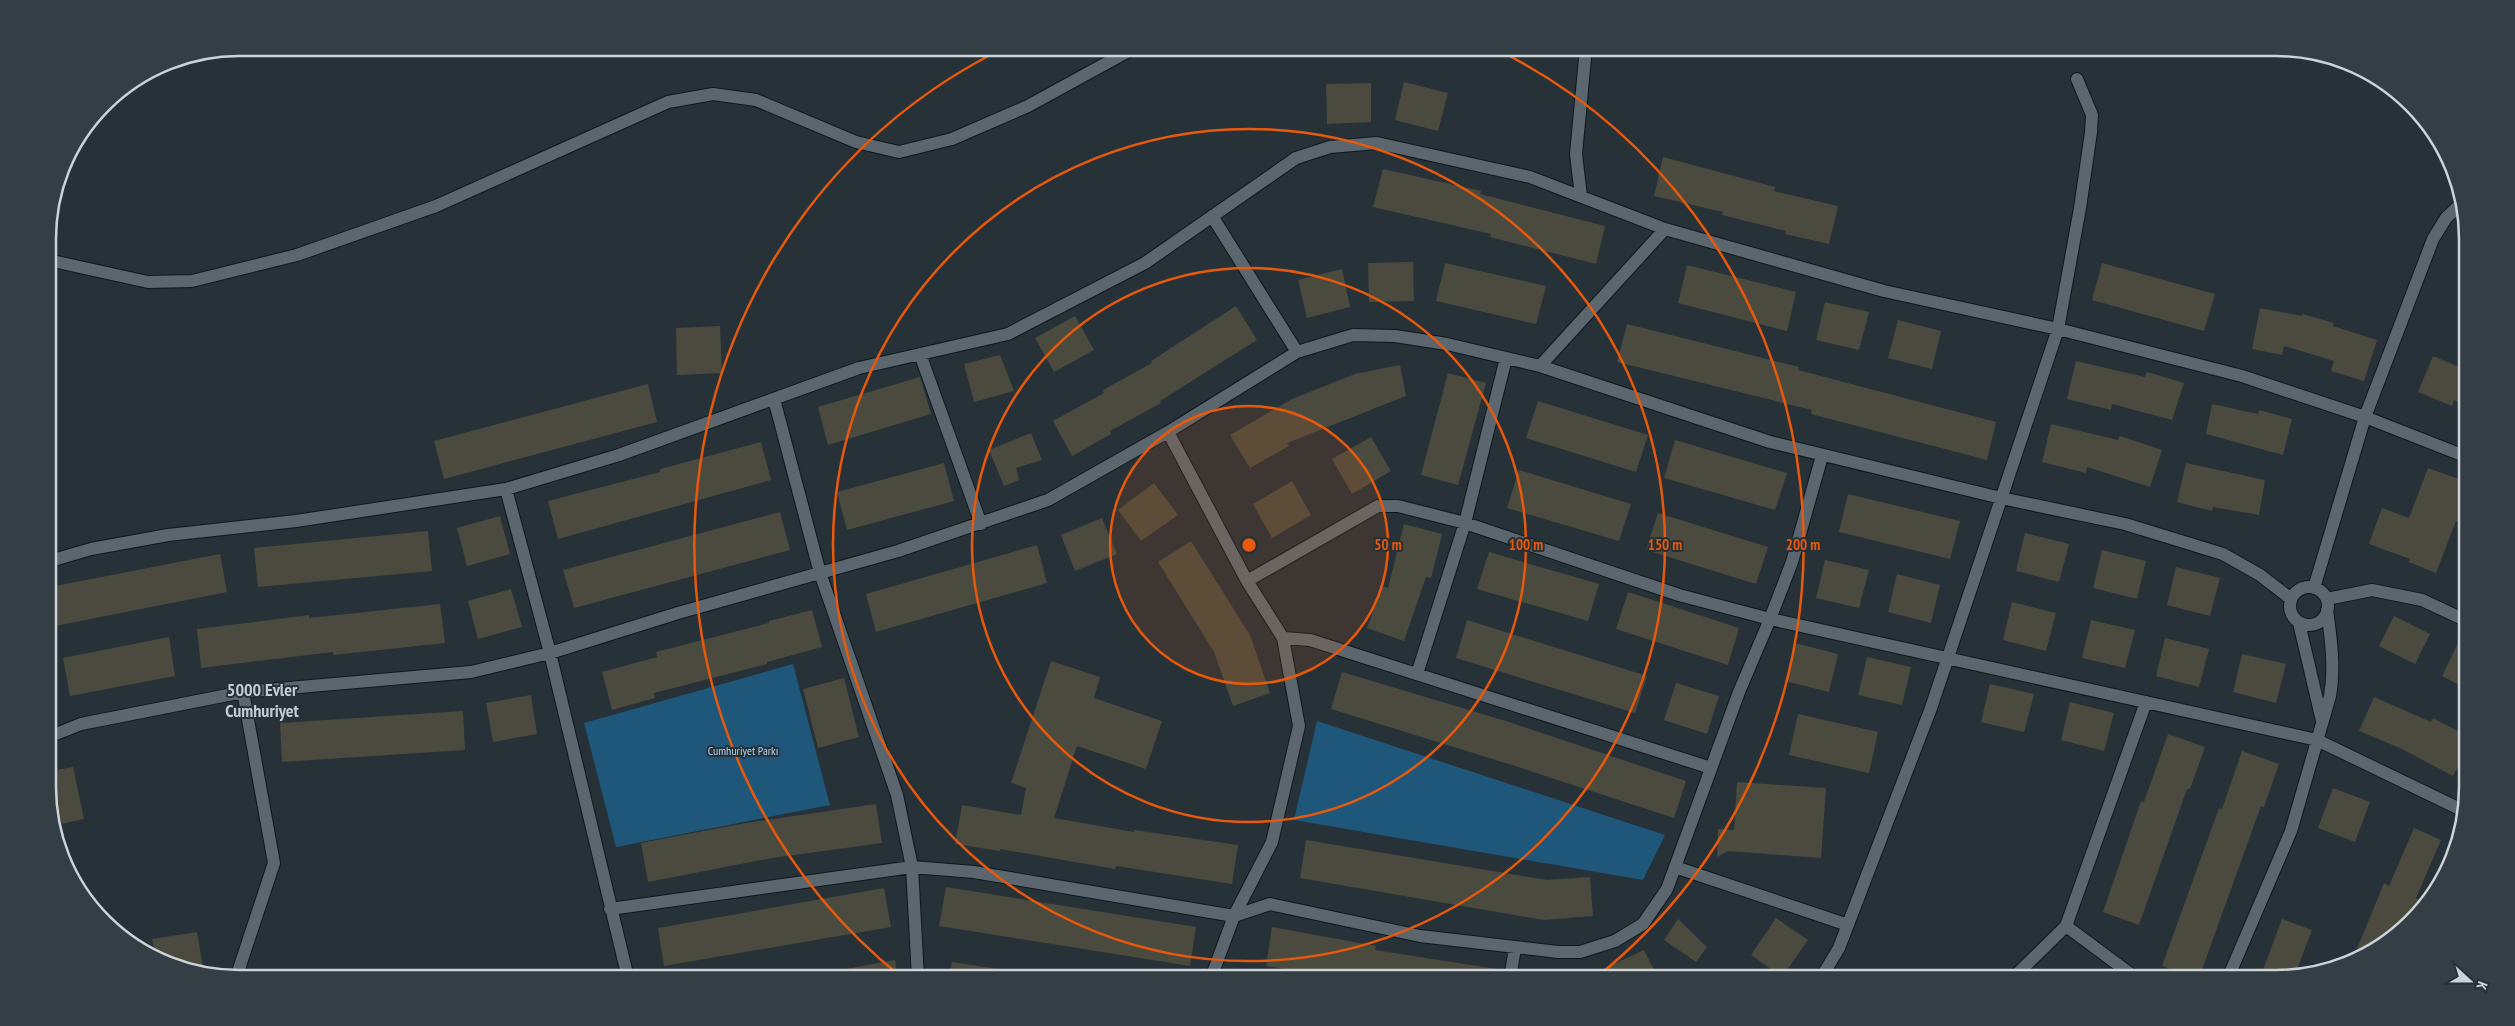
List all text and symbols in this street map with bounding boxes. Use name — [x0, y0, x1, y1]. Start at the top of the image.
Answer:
text: 50 m — [1374, 535, 1402, 554]
text: 100 m — [1509, 535, 1543, 554]
text: 150 m — [1648, 535, 1682, 554]
text: 200 m — [1786, 535, 1820, 554]
centre of rings — [1240, 536, 1258, 554]
district label: 5000 Evler Cumhuriyet — [225, 678, 300, 722]
park label: Cumhuriyet Parkı — [708, 743, 778, 758]
north arrow — [2445, 956, 2495, 1006]
text: K — [2472, 979, 2492, 993]

